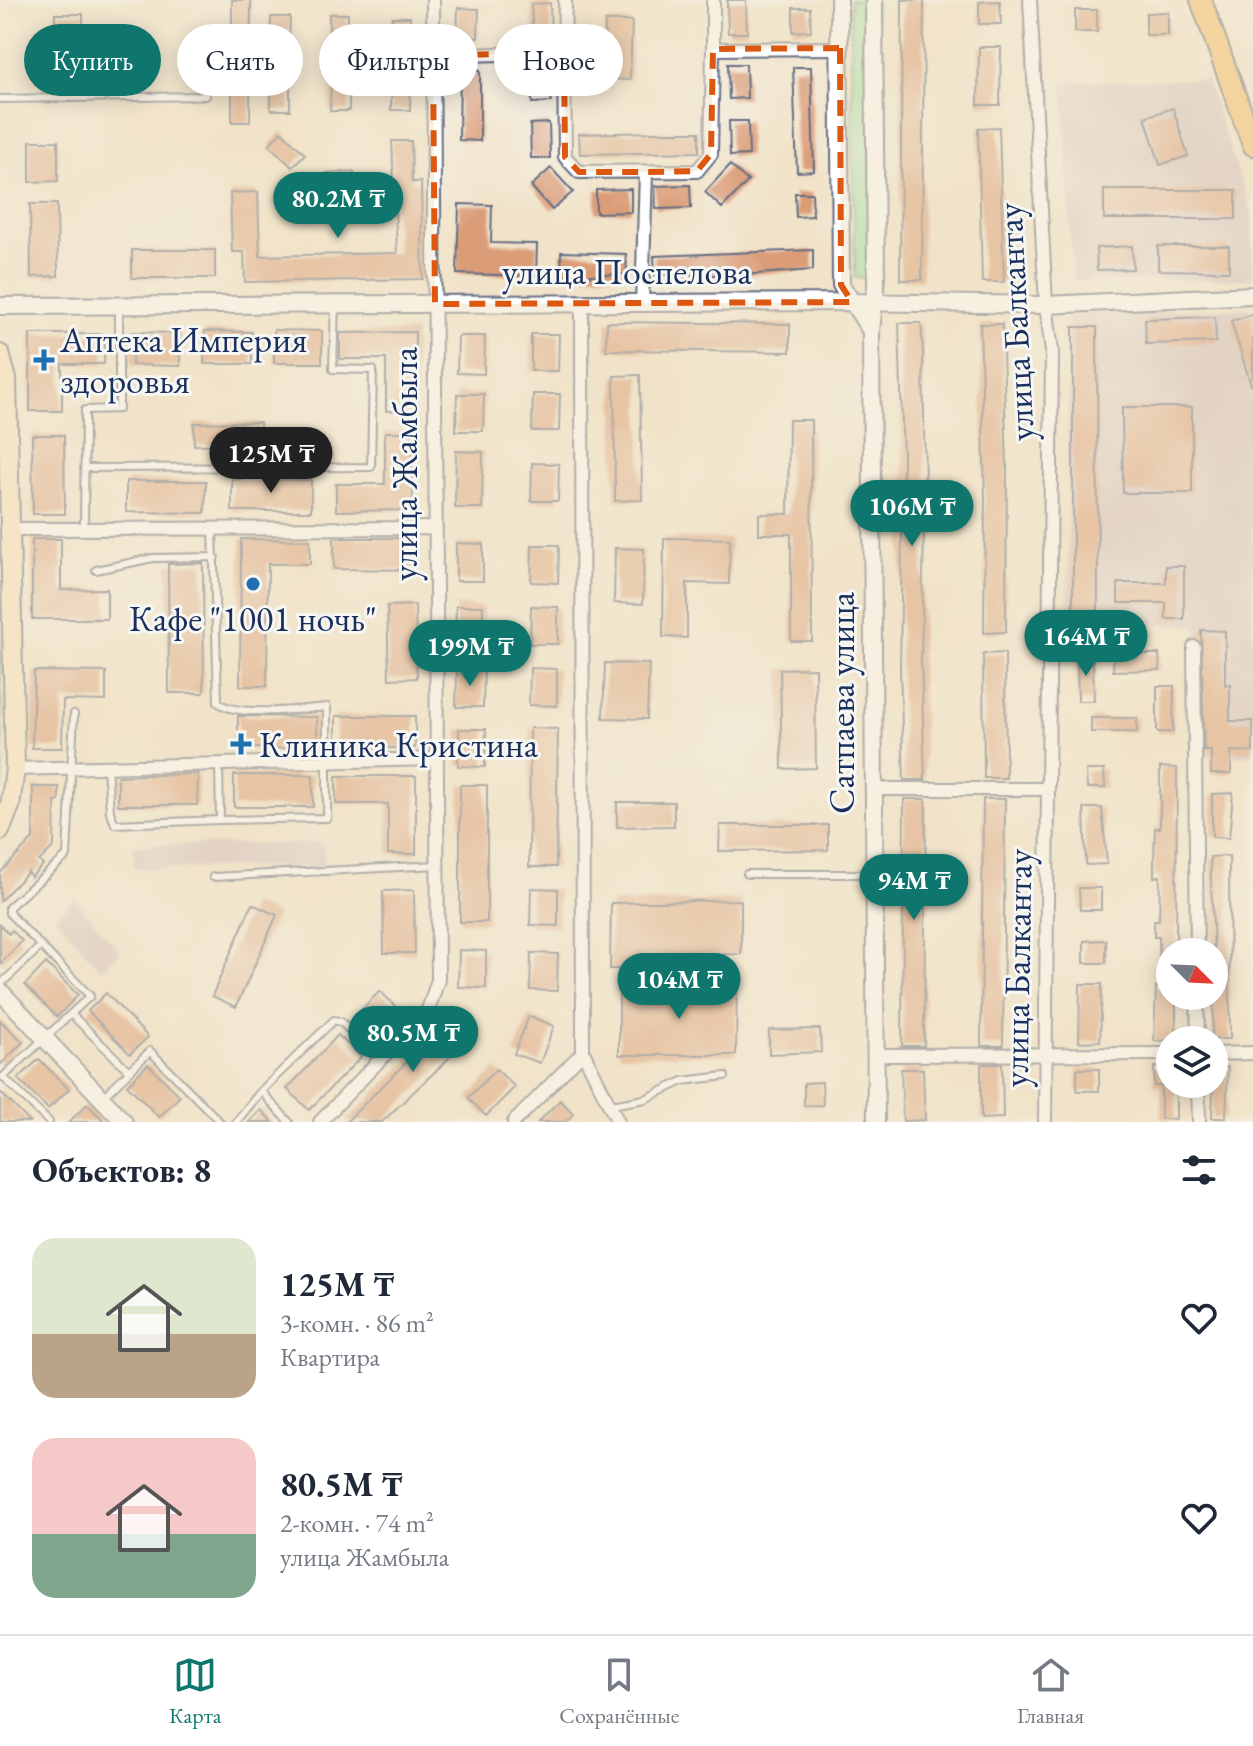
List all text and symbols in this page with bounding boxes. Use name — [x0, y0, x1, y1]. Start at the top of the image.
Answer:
chip: Купить — [24, 24, 161, 96]
chip: Снять — [177, 24, 303, 96]
chip: Фильтры — [319, 24, 478, 96]
chip: Новое — [494, 24, 623, 96]
pin: 80.2M ₸ — [264, 172, 412, 240]
text: 80.2M ₸ — [291, 181, 385, 215]
street label: улица Балкантау — [985, 202, 1045, 442]
street label: улица Поспелова — [502, 248, 753, 295]
place label: Аптека Империя здоровья — [59, 316, 307, 404]
street label: улица Жамбыла — [381, 346, 428, 581]
marker: Аптека Империя здоровья — [35, 351, 53, 369]
pin: 125M ₸ — [206, 427, 336, 495]
text: 125M ₸ — [227, 436, 315, 470]
pin: 106M ₸ — [847, 480, 977, 548]
text: 106M ₸ — [868, 489, 956, 523]
marker: Кафе "1001 ночь" — [244, 575, 262, 593]
street label: Сатпаева улица — [818, 591, 865, 814]
place label: Кафе "1001 ночь" — [129, 595, 377, 642]
pin: 164M ₸ — [1021, 610, 1151, 678]
text: 164M ₸ — [1042, 619, 1130, 653]
pin: 199M ₸ — [405, 620, 535, 688]
text: 199M ₸ — [426, 629, 514, 663]
place label: Клиника Кристина — [259, 721, 539, 768]
marker: Клиника Кристина — [230, 733, 252, 755]
street label: улица Балкантау — [991, 848, 1043, 1088]
pin: 94M ₸ — [858, 854, 970, 922]
text: 94M ₸ — [877, 863, 951, 897]
north arrow — [1156, 938, 1228, 1010]
map controls — [1156, 938, 1228, 1098]
pin: 104M ₸ — [614, 953, 744, 1021]
text: 104M ₸ — [635, 962, 723, 996]
pin: 80.5M ₸ — [339, 1006, 487, 1074]
text: 80.5M ₸ — [366, 1015, 460, 1049]
button: layers — [1156, 1026, 1228, 1098]
text: Объектов: 8 — [32, 1148, 211, 1192]
icon: filters — [1177, 1148, 1221, 1192]
text: 125M ₸ — [280, 1262, 394, 1306]
icon: home — [96, 1270, 192, 1366]
icon: heart — [1177, 1296, 1221, 1340]
text: 3-комн. · 86 m² — [280, 1306, 434, 1340]
text: Квартира — [280, 1340, 380, 1374]
text: 80.5M ₸ — [280, 1462, 402, 1506]
icon: home — [96, 1470, 192, 1566]
icon: heart — [1177, 1496, 1221, 1540]
text: 2-комн. · 74 m² — [280, 1506, 434, 1540]
text: улица Жамбыла — [280, 1540, 449, 1574]
tab: Карта — [169, 1653, 221, 1730]
tab: Сохранённые — [559, 1653, 679, 1730]
tab: Главная — [1017, 1653, 1084, 1730]

